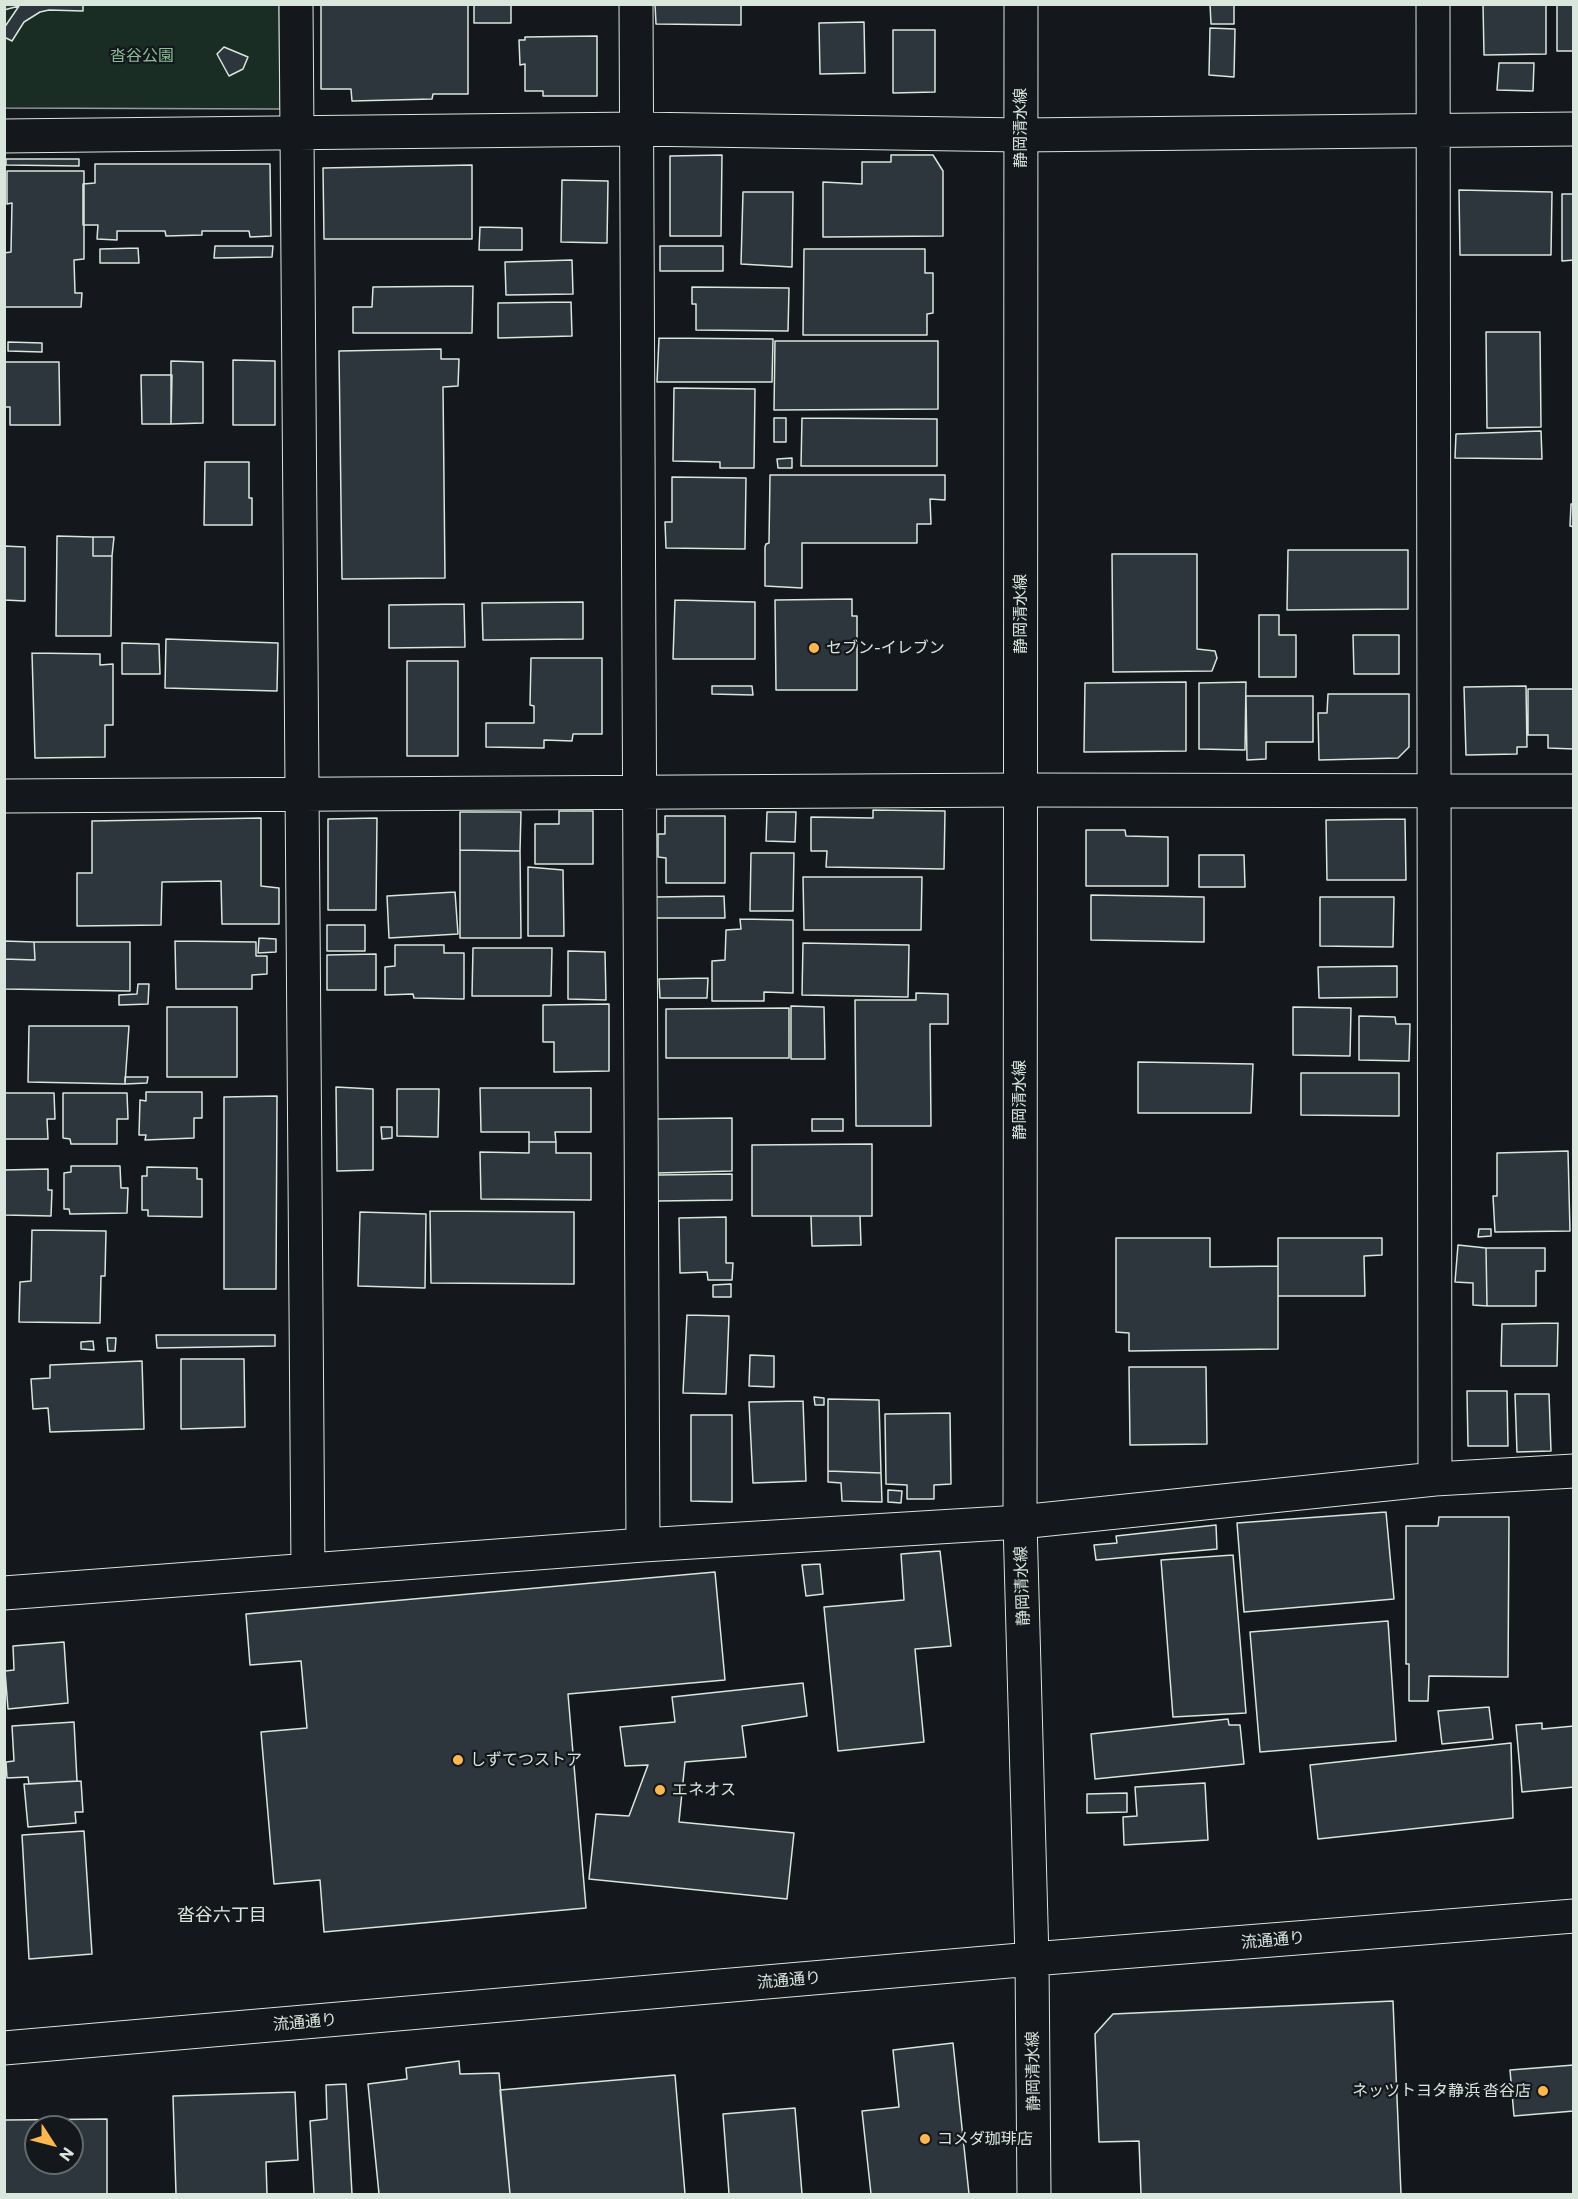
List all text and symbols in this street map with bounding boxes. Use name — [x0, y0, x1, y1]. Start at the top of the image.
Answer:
park label: 沓谷公園 — [110, 46, 174, 66]
street label: 静岡清水線 — [1011, 88, 1031, 168]
street label: 静岡清水線 — [1011, 574, 1031, 654]
place label: セブン-イレブン — [826, 638, 945, 658]
marker: セブン-イレブン — [807, 641, 821, 655]
street label: 静岡清水線 — [1010, 1060, 1030, 1140]
street label: 静岡清水線 — [1011, 1546, 1033, 1626]
place label: しずてつストア — [470, 1750, 582, 1770]
marker: しずてつストア — [451, 1753, 465, 1767]
place label: エネオス — [672, 1780, 736, 1800]
marker: エネオス — [653, 1783, 667, 1797]
district label: 沓谷六丁目 — [177, 1904, 267, 1926]
street label: 流通通り — [1240, 1928, 1306, 1952]
street label: 流通通り — [756, 1968, 822, 1992]
street label: 流通通り — [272, 2010, 338, 2034]
street label: 静岡清水線 — [1023, 2031, 1043, 2111]
place label: ネッツトヨタ静浜 沓谷店 — [1352, 2081, 1531, 2101]
marker: ネッツトヨタ静浜 沓谷店 — [1536, 2084, 1550, 2098]
north arrow — [24, 2115, 84, 2175]
place label: コメダ珈琲店 — [937, 2129, 1033, 2149]
marker: コメダ珈琲店 — [918, 2132, 932, 2146]
text: N — [56, 2144, 79, 2165]

